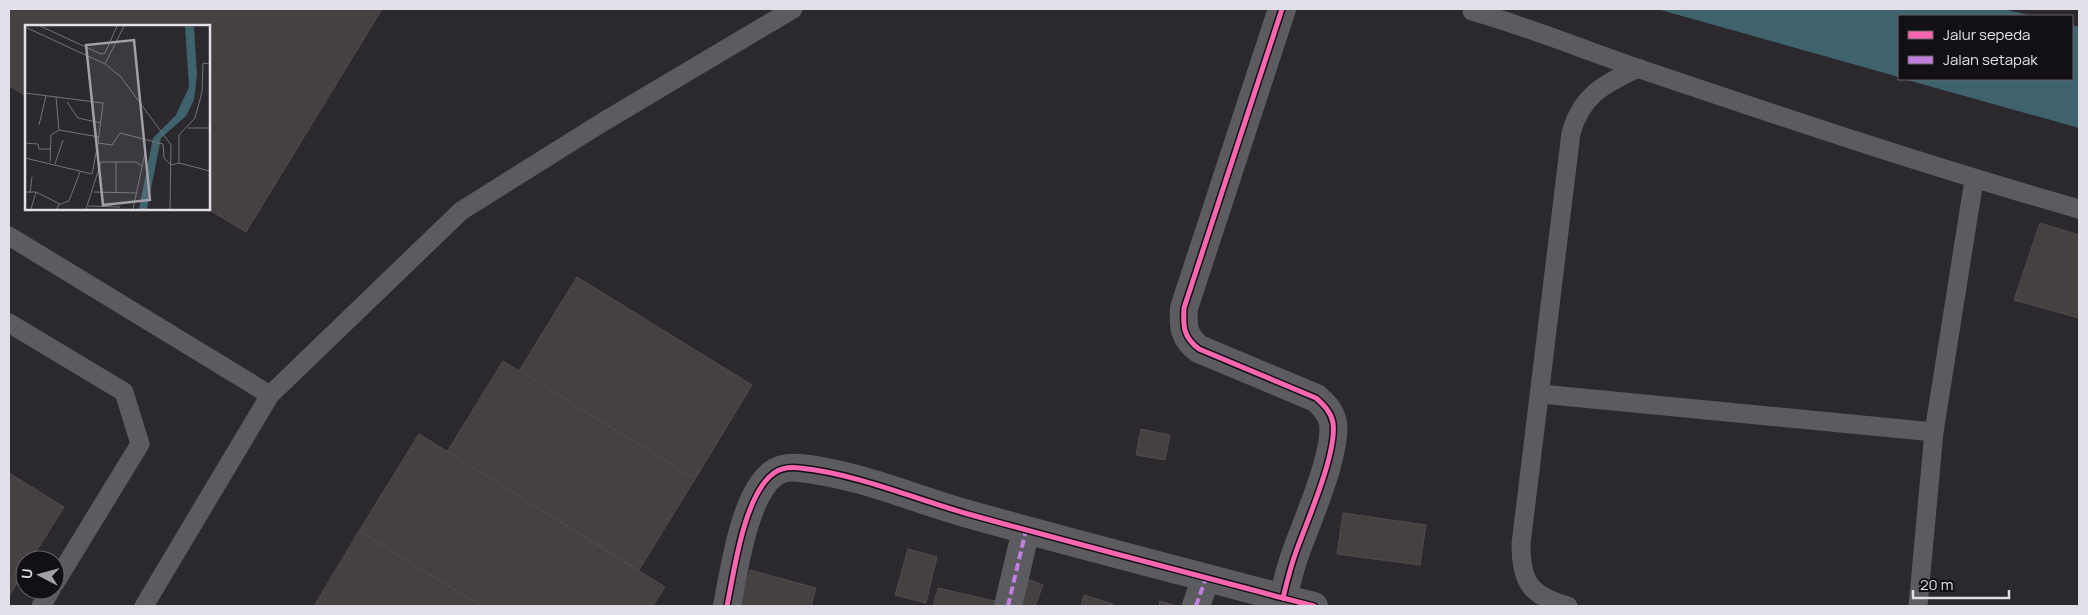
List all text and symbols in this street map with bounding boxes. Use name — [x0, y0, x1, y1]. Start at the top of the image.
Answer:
legend — [1898, 15, 2073, 80]
text: Jalur sepeda — [1943, 24, 2030, 45]
inset map — [25, 25, 210, 210]
text: Jalan setapak — [1943, 49, 2038, 70]
north arrow — [15, 550, 65, 600]
text: U — [17, 568, 37, 580]
scale bar — [1913, 568, 2009, 600]
text: 20 m — [1920, 574, 1953, 595]

